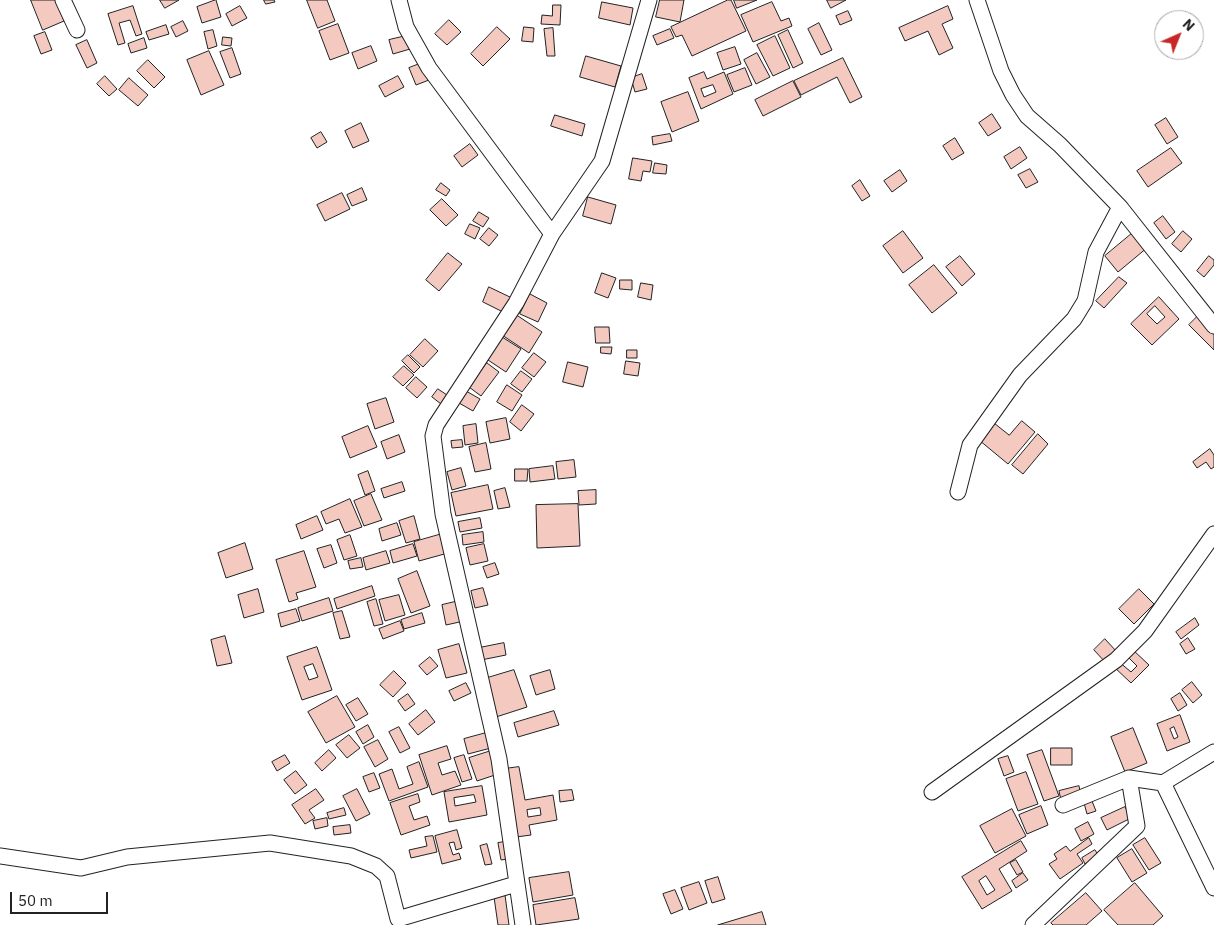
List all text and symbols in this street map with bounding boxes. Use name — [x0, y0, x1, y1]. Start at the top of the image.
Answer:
north arrow — [1154, 10, 1204, 60]
text: N — [1179, 15, 1199, 35]
scale bar — [12, 882, 110, 914]
text: 50 m — [18, 891, 53, 910]

